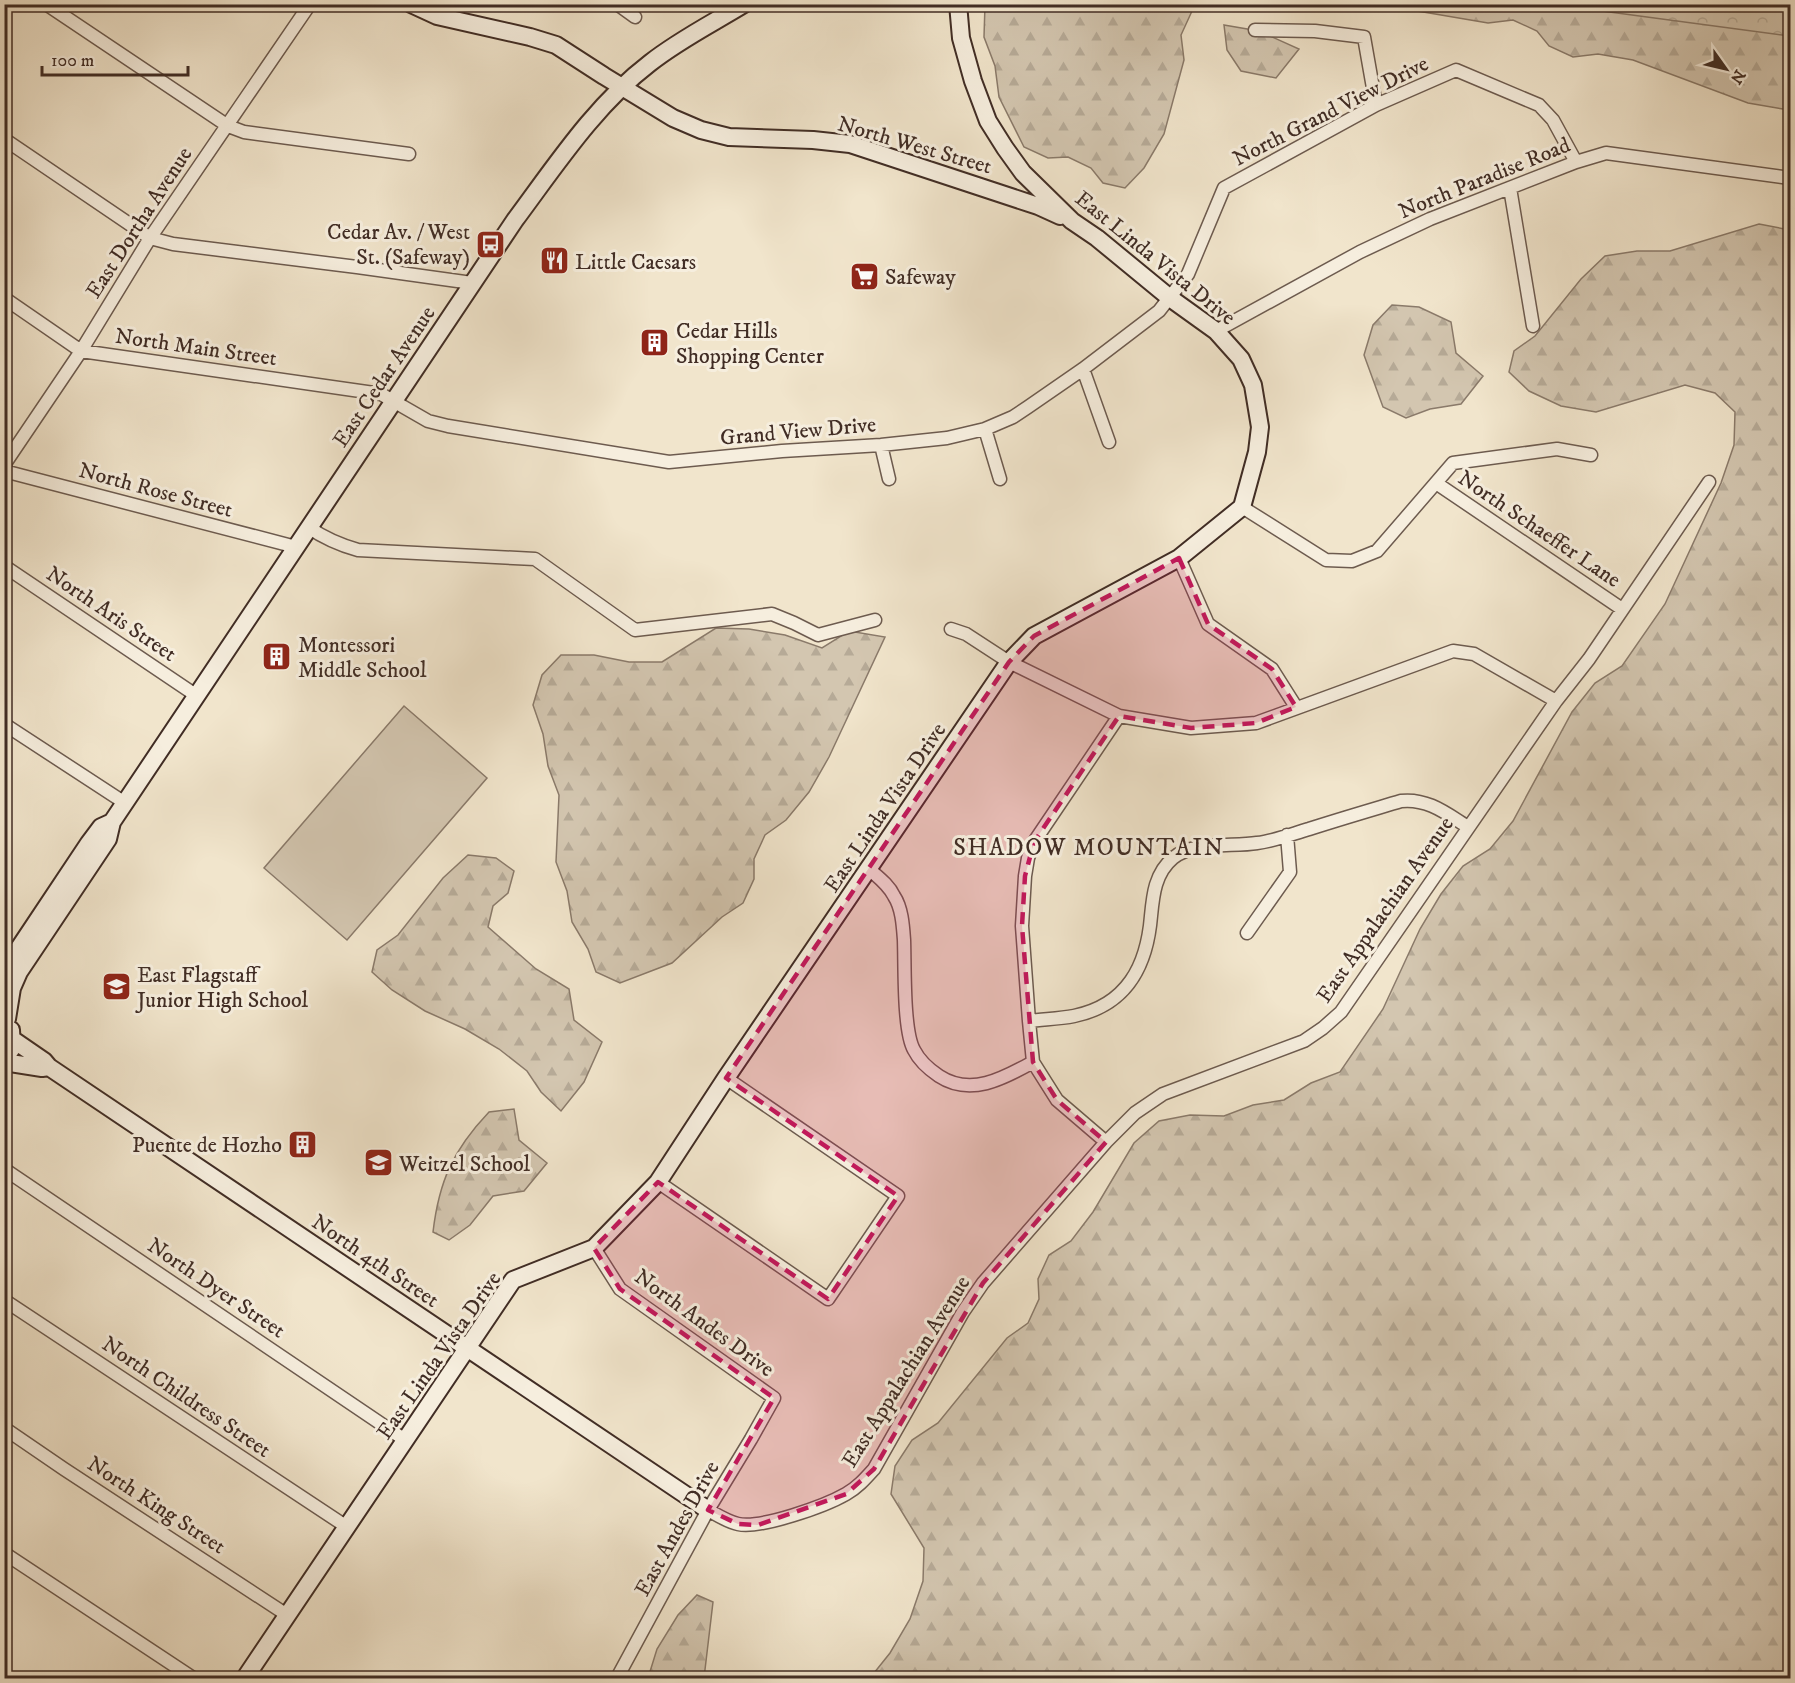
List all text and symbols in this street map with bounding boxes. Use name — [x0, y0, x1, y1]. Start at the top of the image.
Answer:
scale bar — [42, 39, 188, 77]
north arrow — [1696, 39, 1756, 99]
text: 100 m — [51, 50, 94, 72]
street label: North Grand View Drive — [1228, 50, 1433, 172]
text: N — [1726, 66, 1750, 88]
street label: North West Street — [834, 111, 995, 180]
street label: North Paradise Road — [1395, 132, 1574, 225]
street label: East Dortha Avenue — [80, 142, 198, 304]
street label: East Linda Vista Drive — [1069, 185, 1241, 331]
place label: Cedar Av. / West St. (Safeway) — [327, 219, 470, 271]
bus stop icon: Cedar Av. / West St. (Safeway) — [475, 228, 507, 260]
restaurant icon: Little Caesars — [538, 245, 570, 277]
place label: Little Caesars — [575, 249, 696, 276]
supermarket icon: Safeway — [848, 260, 880, 292]
place label: Safeway — [885, 264, 956, 291]
street label: East Cedar Avenue — [327, 301, 441, 453]
place label: Cedar Hills Shopping Center — [676, 318, 825, 370]
street label: North Main Street — [113, 323, 278, 372]
building icon: Cedar Hills Shopping Center — [639, 327, 671, 359]
street label: Grand View Drive — [719, 411, 877, 452]
street label: North Rose Street — [76, 457, 235, 524]
street label: North Schaeffer Lane — [1453, 465, 1626, 594]
street label: North Aris Street — [41, 561, 182, 668]
place label: Montessori Middle School — [298, 632, 427, 684]
building icon: Montessori Middle School — [261, 641, 293, 673]
street label: East Linda Vista Drive — [818, 718, 952, 898]
street label: East Appalachian Avenue — [1311, 812, 1460, 1008]
district label: SHADOW MOUNTAIN — [953, 833, 1225, 863]
place label: East Flagstaff Junior High School — [135, 962, 309, 1014]
school or university icon: East Flagstaff Junior High School — [100, 971, 132, 1003]
building icon: Puente de Hozho — [287, 1128, 319, 1160]
place label: Puente de Hozho — [132, 1132, 282, 1159]
school or university icon: Weitzel School — [362, 1147, 394, 1179]
place label: Weitzel School — [398, 1151, 531, 1178]
street label: North 4th Street — [306, 1209, 444, 1314]
street label: North Dyer Street — [142, 1232, 290, 1344]
street label: North Andes Drive — [629, 1263, 779, 1383]
street label: East Linda Vista Drive — [371, 1267, 507, 1445]
street label: East Appalachian Avenue — [836, 1271, 976, 1473]
street label: North Childress Street — [97, 1331, 276, 1464]
street label: North King Street — [82, 1450, 231, 1560]
street label: East Andes Drive — [629, 1456, 726, 1601]

